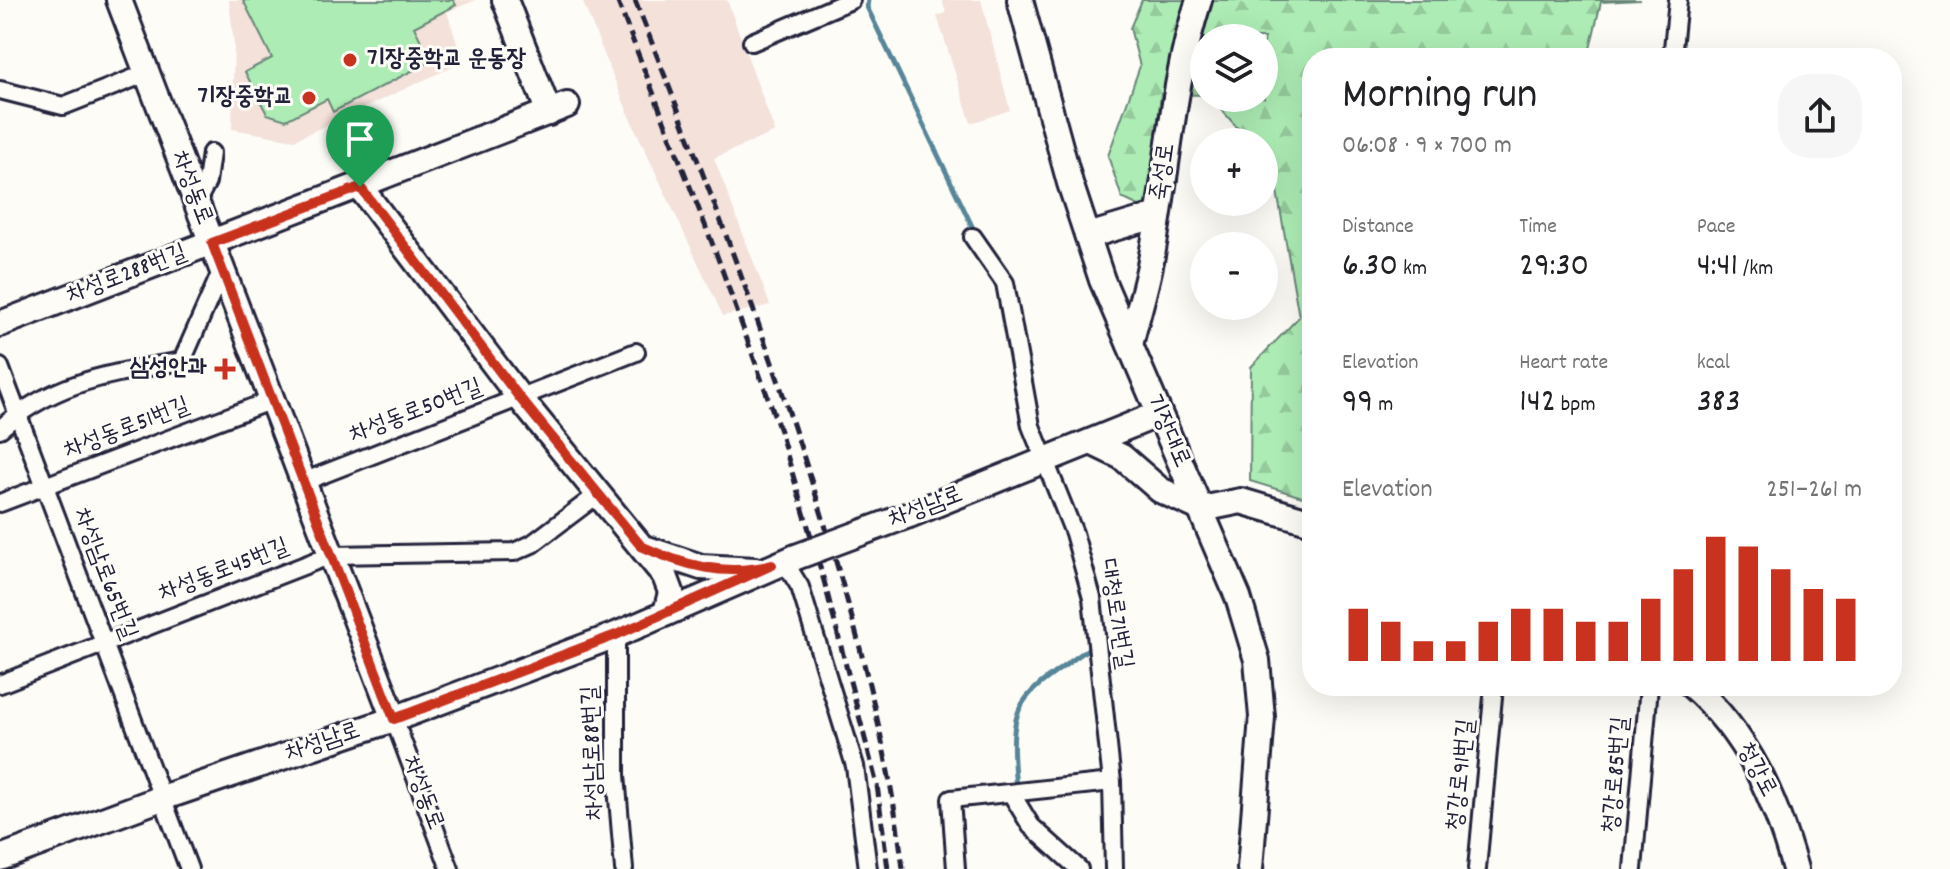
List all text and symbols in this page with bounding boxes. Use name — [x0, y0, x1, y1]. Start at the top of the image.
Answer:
map controls — [1190, 24, 1278, 320]
button: layers — [1190, 24, 1278, 112]
place label: 기장중학교 운동장 — [366, 43, 527, 77]
marker: 기장중학교 운동장 — [341, 51, 359, 69]
text: Morning run — [1342, 66, 1537, 129]
button: share — [1778, 74, 1862, 158]
place label: 기장중학교 — [196, 81, 293, 115]
marker: 기장중학교 — [300, 89, 318, 107]
pin — [326, 105, 394, 187]
icon: arrive — [338, 117, 382, 161]
button: + — [1190, 128, 1278, 216]
text: 06:08 · 9 × 700 m — [1342, 128, 1512, 165]
street label: 죽성로 — [1143, 141, 1185, 203]
street label: 차성동로 — [161, 146, 221, 230]
text: Distance — [1342, 212, 1414, 243]
text: Time — [1519, 212, 1557, 243]
text: Pace — [1697, 212, 1736, 243]
button: − — [1190, 232, 1278, 320]
street label: 차성로288번길 — [62, 236, 192, 314]
text: 6.30 — [1342, 243, 1398, 292]
text: 29:30 — [1519, 243, 1589, 292]
text: 4:41 — [1697, 243, 1738, 292]
text: km — [1398, 254, 1427, 285]
text: /km — [1738, 254, 1773, 285]
text: Elevation — [1342, 348, 1419, 379]
text: Heart rate — [1519, 348, 1608, 379]
text: kcal — [1697, 348, 1730, 379]
place label: 삼성안과 — [130, 352, 207, 386]
marker: 삼성안과 — [214, 358, 236, 380]
street label: 차성동로50번길 — [345, 371, 487, 453]
text: 99 — [1342, 379, 1373, 428]
text: 142 — [1519, 379, 1556, 428]
text: 383 — [1697, 379, 1740, 428]
street label: 차성동로51번길 — [59, 389, 195, 469]
street label: 기장대로 — [1136, 389, 1198, 473]
text: m — [1373, 390, 1393, 421]
text: bpm — [1556, 390, 1596, 421]
text: Elevation — [1342, 472, 1432, 509]
text: 251–261 m — [1766, 472, 1862, 509]
street label: 차성남로 — [884, 478, 968, 538]
street label: 차성남로65번길 — [63, 503, 145, 645]
street label: 차성동로45번길 — [154, 531, 294, 611]
street label: 대청로71번길 — [1090, 557, 1140, 671]
street label: 차성남로88번길 — [575, 685, 613, 821]
street label: 차성남로 — [281, 714, 365, 772]
street label: 청강로85번길 — [1595, 715, 1639, 835]
street label: 청강로91번길 — [1439, 717, 1485, 833]
street label: 청강로 — [1727, 736, 1785, 804]
street label: 차성동로 — [392, 751, 452, 835]

